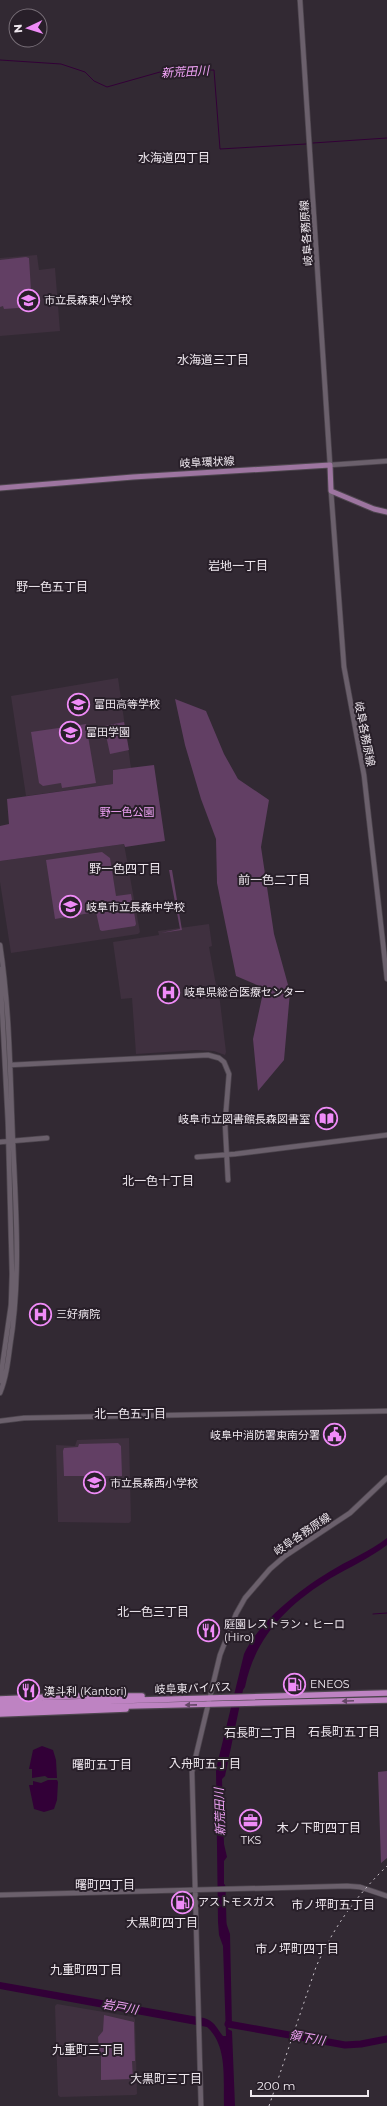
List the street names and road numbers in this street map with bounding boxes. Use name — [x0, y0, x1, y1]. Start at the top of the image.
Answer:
street label: 岐阜各務原線 — [297, 200, 315, 266]
street label: 岐阜環状線 — [179, 454, 235, 470]
street label: 岐阜各務原線 — [352, 700, 378, 768]
street label: 岐阜各務原線 — [271, 1510, 333, 1558]
street label: 岐阜東バイパス — [154, 1680, 232, 1696]

